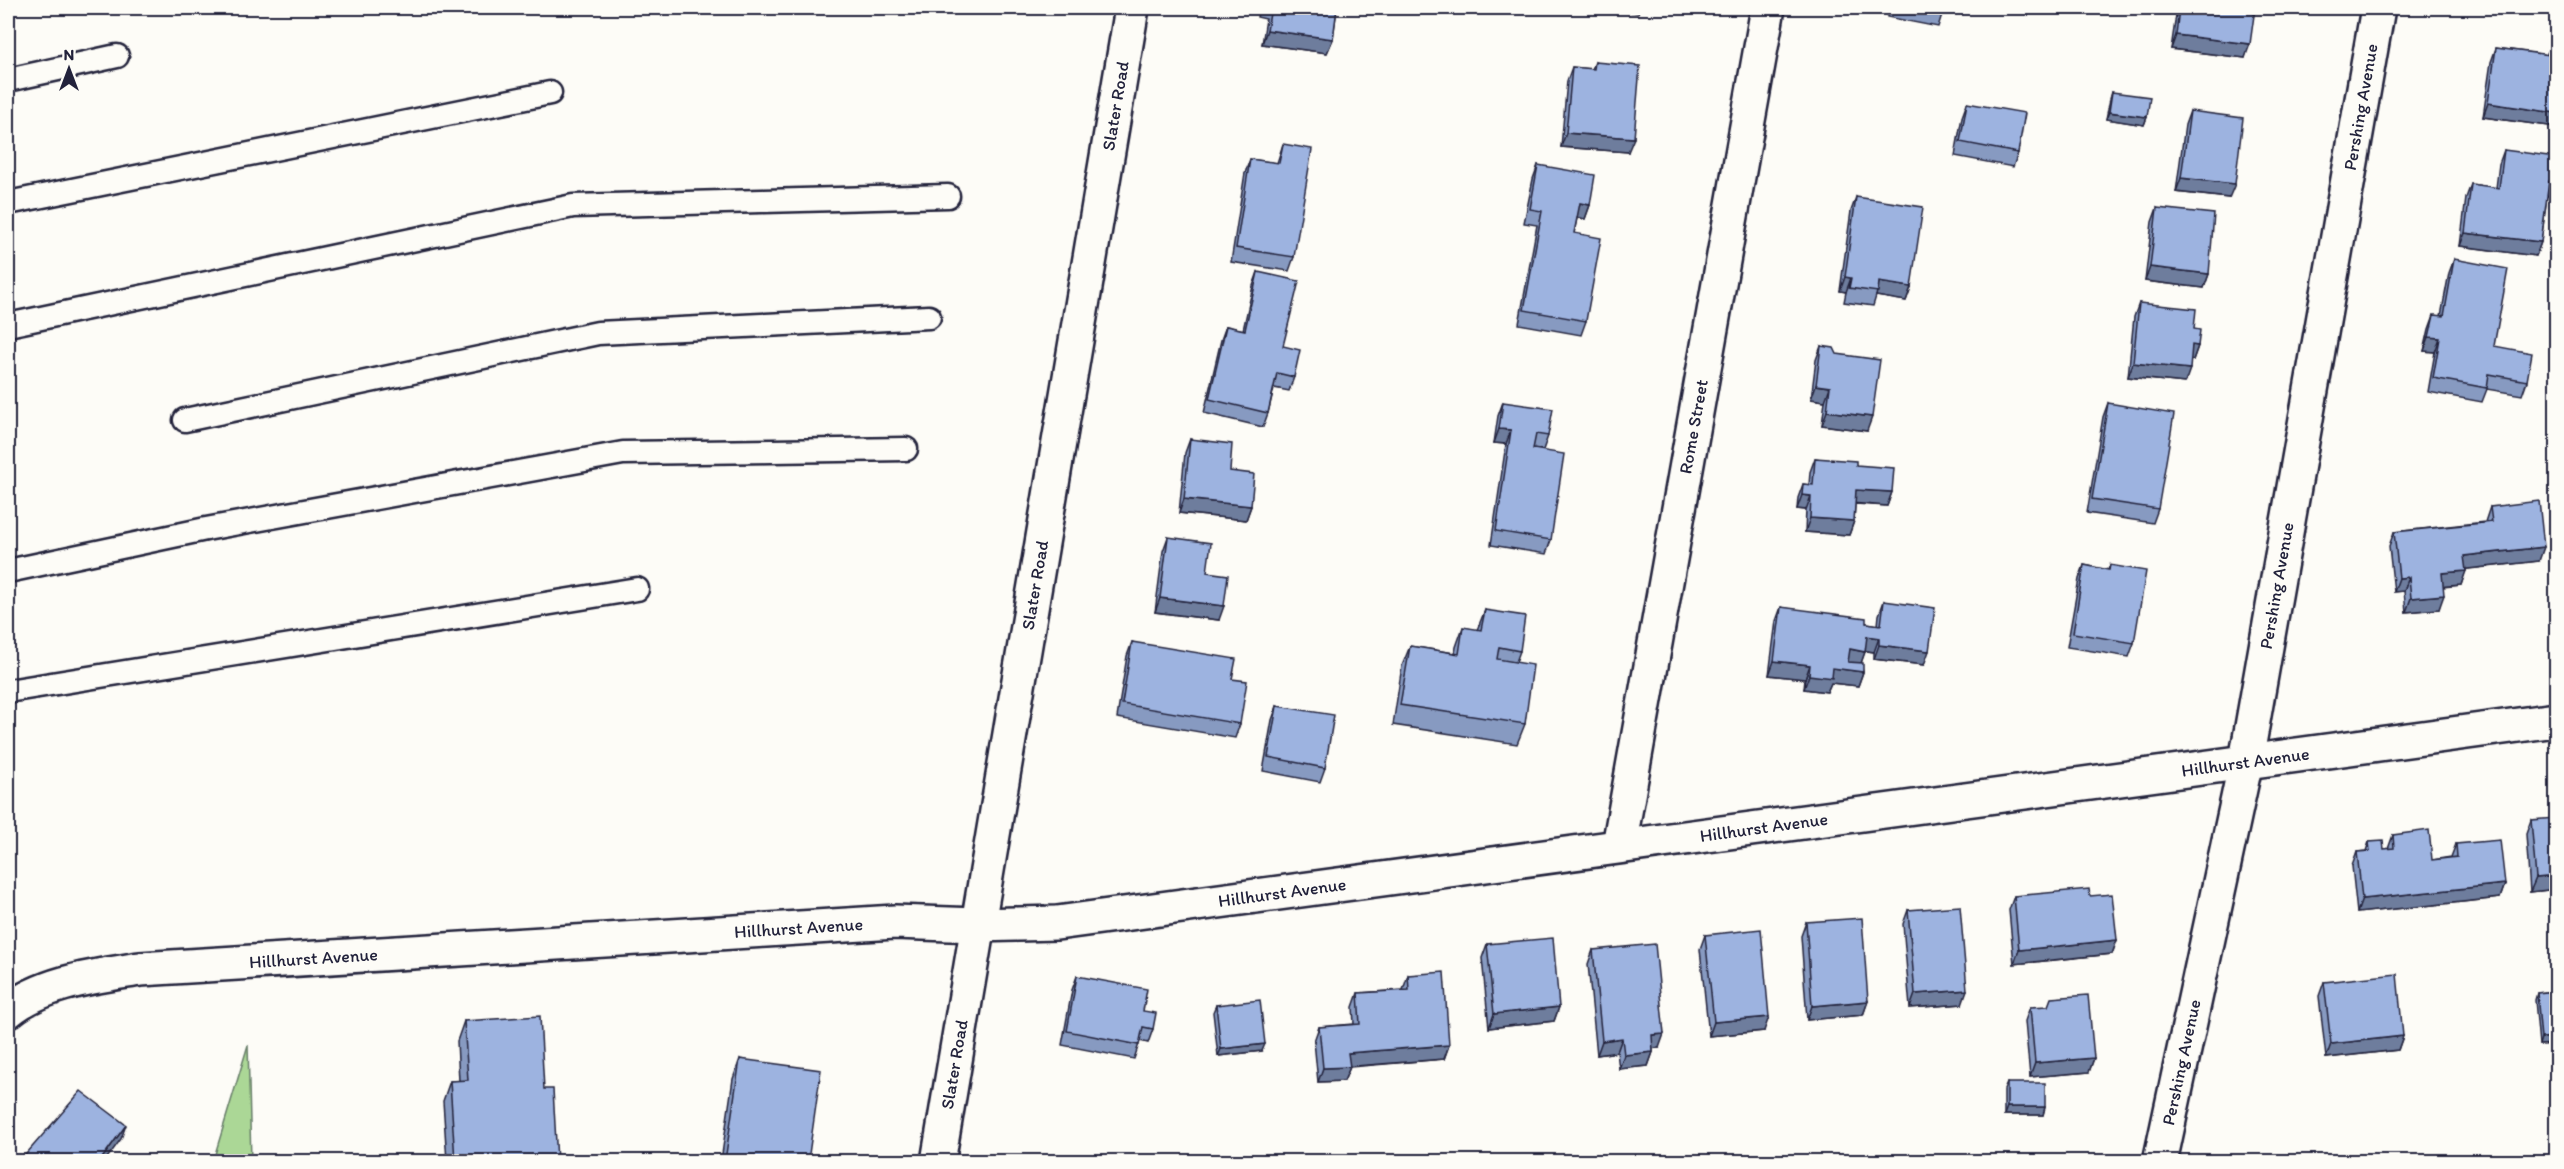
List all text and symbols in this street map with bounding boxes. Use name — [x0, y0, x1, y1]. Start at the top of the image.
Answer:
north arrow — [39, 39, 99, 99]
street label: Pershing Avenue — [2339, 42, 2383, 172]
text: N — [64, 45, 74, 64]
street label: Slater Road — [1097, 59, 1134, 152]
street label: Rome Street — [1674, 377, 1713, 476]
street label: Pershing Avenue — [2255, 521, 2299, 651]
street label: Slater Road — [1017, 539, 1053, 632]
street label: Hillhurst Avenue — [2180, 742, 2311, 782]
street label: Hillhurst Avenue — [1698, 808, 1829, 847]
street label: Hillhurst Avenue — [1217, 873, 1348, 912]
street label: Hillhurst Avenue — [733, 913, 864, 943]
street label: Hillhurst Avenue — [248, 943, 379, 973]
street label: Pershing Avenue — [2157, 997, 2206, 1127]
street label: Slater Road — [936, 1018, 973, 1111]

